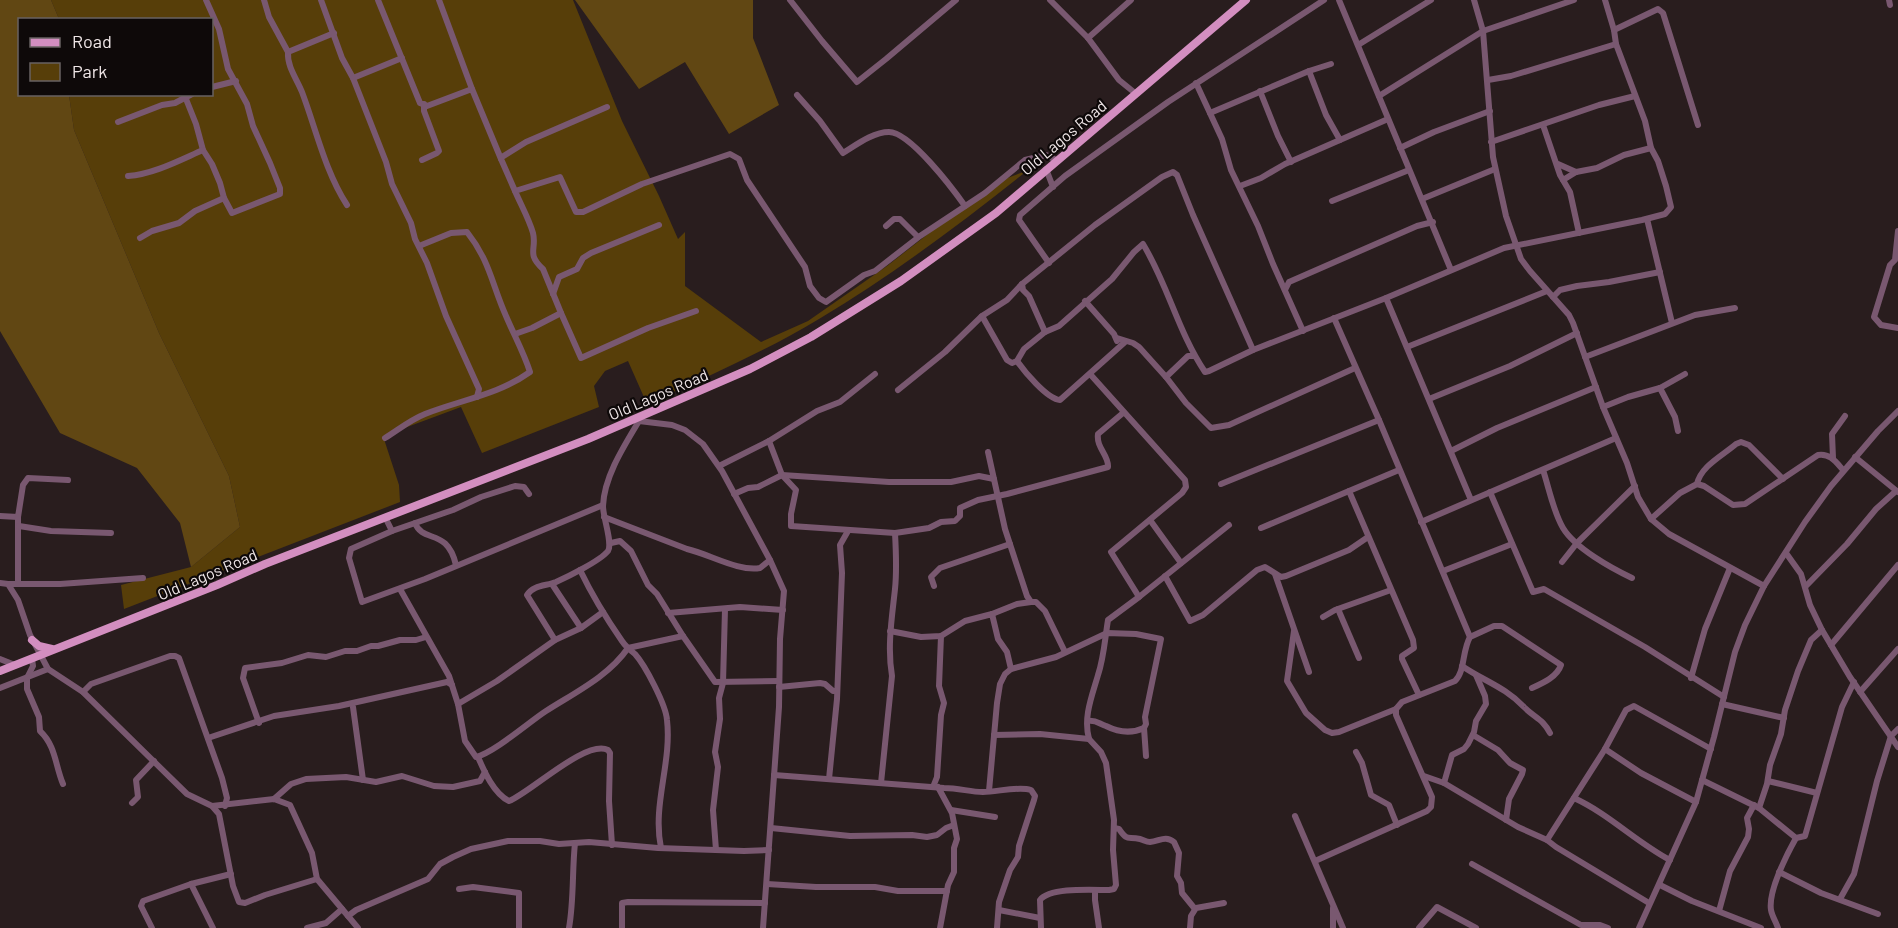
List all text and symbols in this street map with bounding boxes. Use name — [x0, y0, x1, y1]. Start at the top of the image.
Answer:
legend — [18, 18, 213, 96]
text: Road — [72, 30, 112, 52]
text: Park — [72, 60, 107, 82]
street label: Old Lagos Road — [1016, 96, 1110, 178]
street label: Old Lagos Road — [605, 364, 711, 424]
street label: Old Lagos Road — [154, 544, 260, 604]

